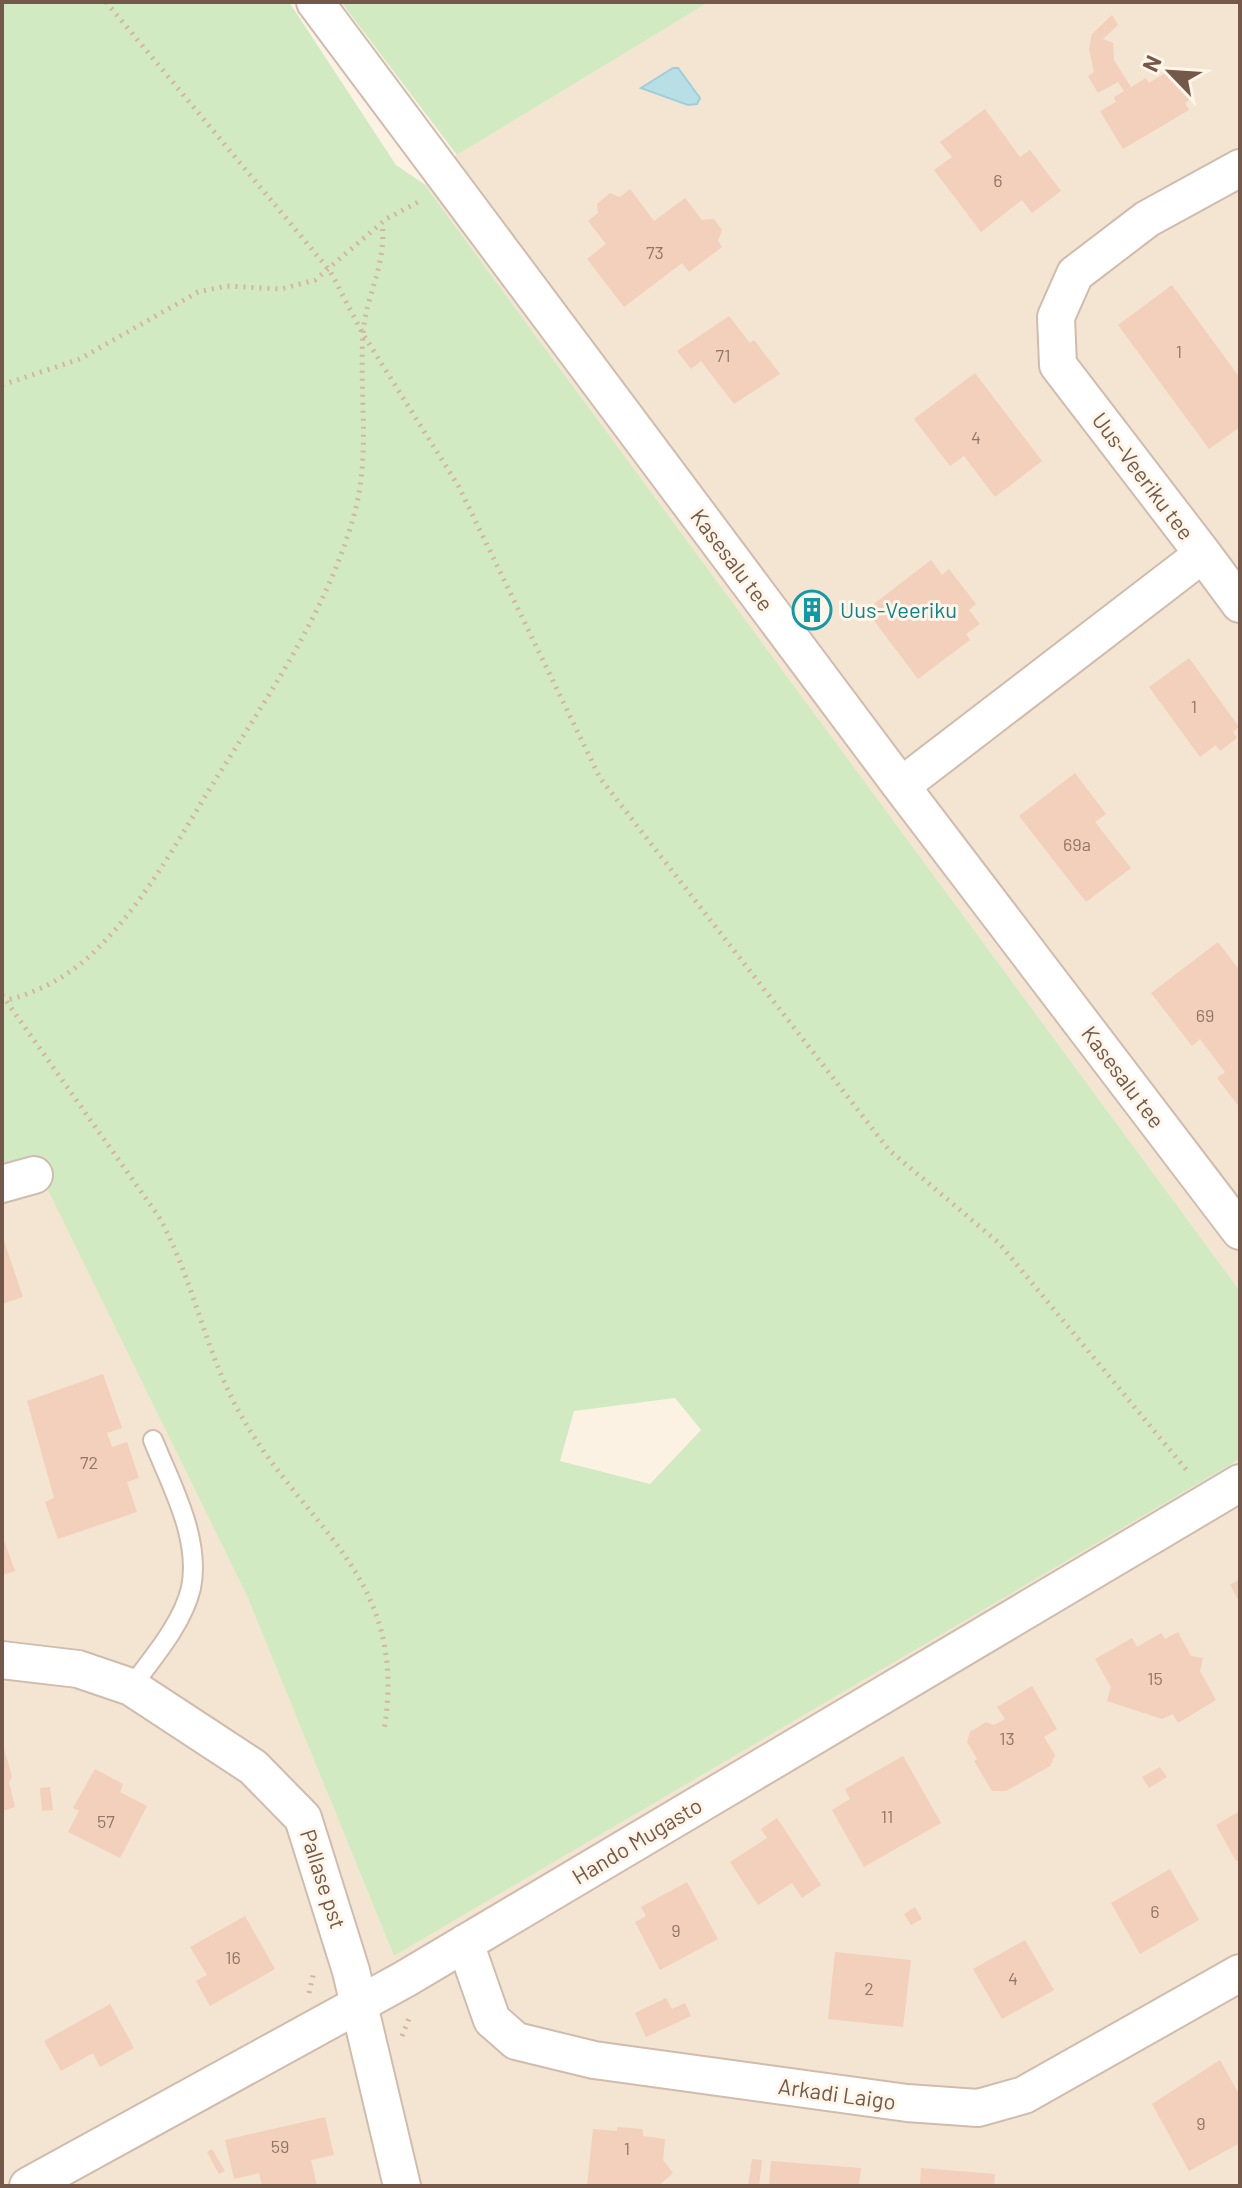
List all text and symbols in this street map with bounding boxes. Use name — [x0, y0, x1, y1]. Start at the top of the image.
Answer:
north arrow — [1130, 32, 1210, 112]
text: N — [1136, 51, 1166, 75]
house number: 6 — [993, 169, 1003, 191]
house number: 73 — [646, 241, 664, 263]
house number: 1 — [1176, 340, 1182, 362]
house number: 71 — [716, 344, 730, 366]
street label: Uus-Veeriku tee — [1087, 407, 1200, 544]
house number: 4 — [971, 426, 981, 448]
street label: Kasesalu tee — [686, 503, 780, 616]
building icon: Uus-Veeriku — [791, 589, 833, 631]
place label: Uus-Veeriku — [840, 596, 957, 622]
house number: 1 — [1191, 695, 1197, 717]
house number: 69a — [1063, 833, 1091, 855]
house number: 69 — [1196, 1004, 1214, 1026]
street label: Kasesalu tee — [1077, 1020, 1171, 1133]
house number: 72 — [80, 1451, 98, 1473]
house number: 15 — [1147, 1667, 1163, 1689]
house number: 13 — [999, 1727, 1015, 1749]
street label: Hando Mugasto — [567, 1791, 706, 1889]
house number: 11 — [881, 1805, 893, 1827]
house number: 57 — [97, 1810, 115, 1832]
street label: Pallase pst — [296, 1826, 352, 1932]
house number: 6 — [1150, 1900, 1160, 1922]
house number: 9 — [671, 1919, 681, 1941]
house number: 16 — [225, 1946, 241, 1968]
house number: 4 — [1008, 1967, 1018, 1989]
house number: 2 — [864, 1977, 874, 1999]
street label: Arkadi Laigo — [777, 2072, 898, 2114]
house number: 9 — [1196, 2112, 1206, 2134]
house number: 59 — [271, 2135, 289, 2157]
house number: 1 — [624, 2137, 630, 2159]

